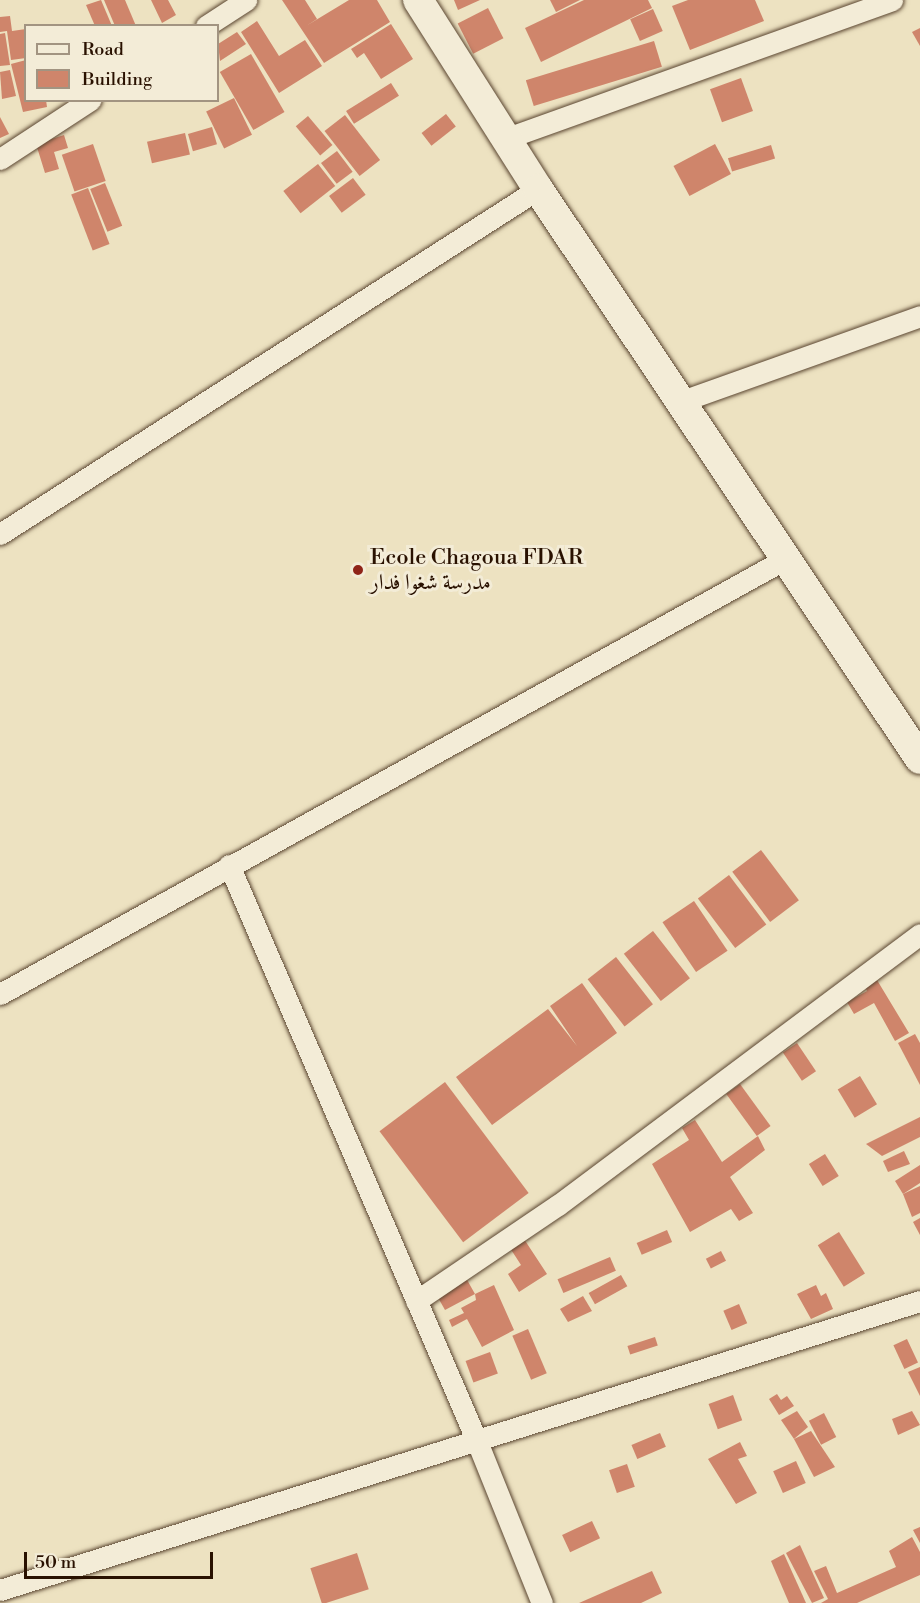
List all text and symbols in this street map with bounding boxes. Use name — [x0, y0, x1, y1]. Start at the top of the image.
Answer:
legend — [24, 24, 219, 102]
text: Road — [82, 38, 124, 61]
text: Building — [82, 68, 152, 91]
place label: Ecole Chagoua FDAR مدرسة شغوا فدار — [370, 544, 583, 596]
marker: Ecole Chagoua FDAR مدرسة شغوا فدار — [351, 563, 365, 577]
scale bar — [27, 1540, 216, 1578]
text: 50 m — [35, 1551, 76, 1574]

